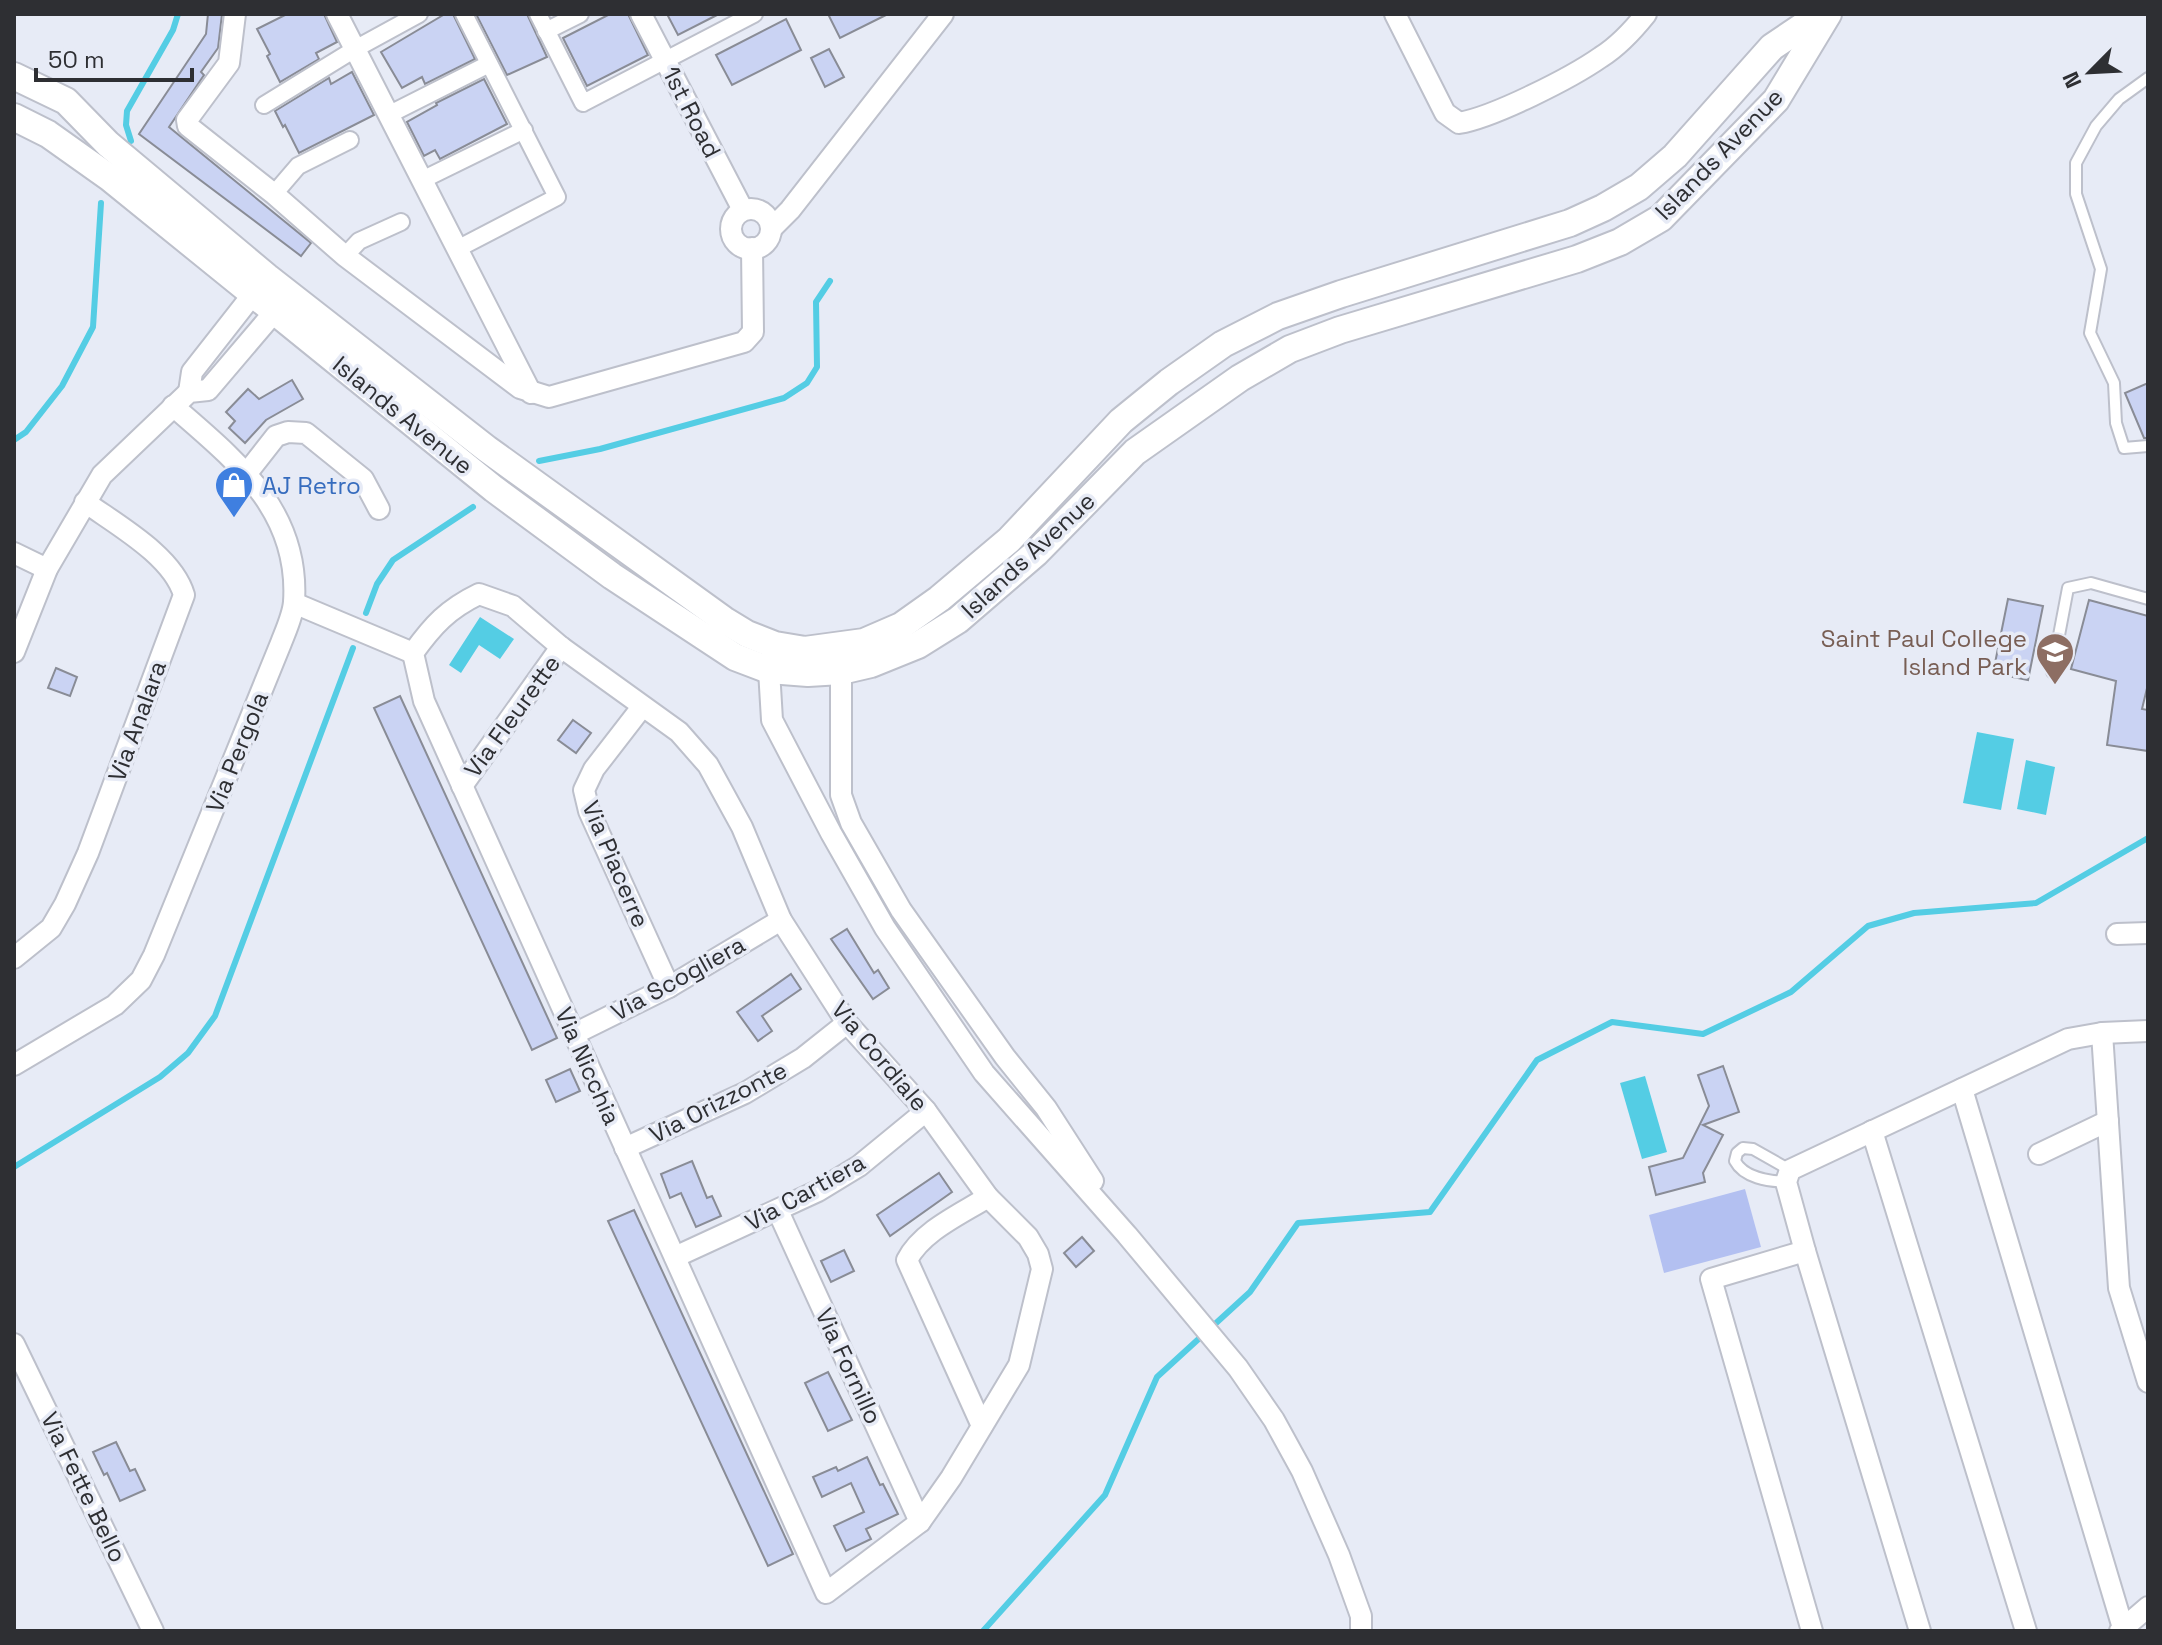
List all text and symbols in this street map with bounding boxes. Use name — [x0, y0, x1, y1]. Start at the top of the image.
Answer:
scale bar — [36, 32, 192, 82]
north arrow — [2050, 32, 2130, 112]
text: 50 m — [48, 44, 105, 75]
street label: 1st Road — [656, 61, 728, 163]
text: N — [2056, 68, 2088, 93]
street label: Islands Avenue — [1648, 82, 1790, 226]
street label: Islands Avenue — [327, 349, 479, 481]
shop icon: AJ Retro — [213, 464, 255, 519]
place label: AJ Retro — [262, 470, 361, 501]
street label: Islands Avenue — [955, 485, 1101, 625]
place label: Saint Paul College Island Park — [1821, 623, 2027, 682]
school or university icon: Saint Paul College Island Park — [2034, 631, 2076, 686]
street label: Via Fleurette — [457, 649, 567, 783]
street label: Via Analara — [101, 656, 173, 786]
street label: Via Pergola — [199, 687, 275, 817]
street label: Via Piacerre — [575, 796, 657, 932]
street label: Via Scogliera — [606, 928, 751, 1028]
street label: Via Cordiale — [825, 994, 935, 1118]
street label: Via Nicchia — [548, 1002, 628, 1130]
street label: Via Orizzonte — [644, 1054, 792, 1150]
street label: Via Cartiera — [740, 1146, 871, 1238]
street label: Via Fornillo — [809, 1303, 889, 1429]
street label: Via Fette Bello — [34, 1407, 134, 1567]

